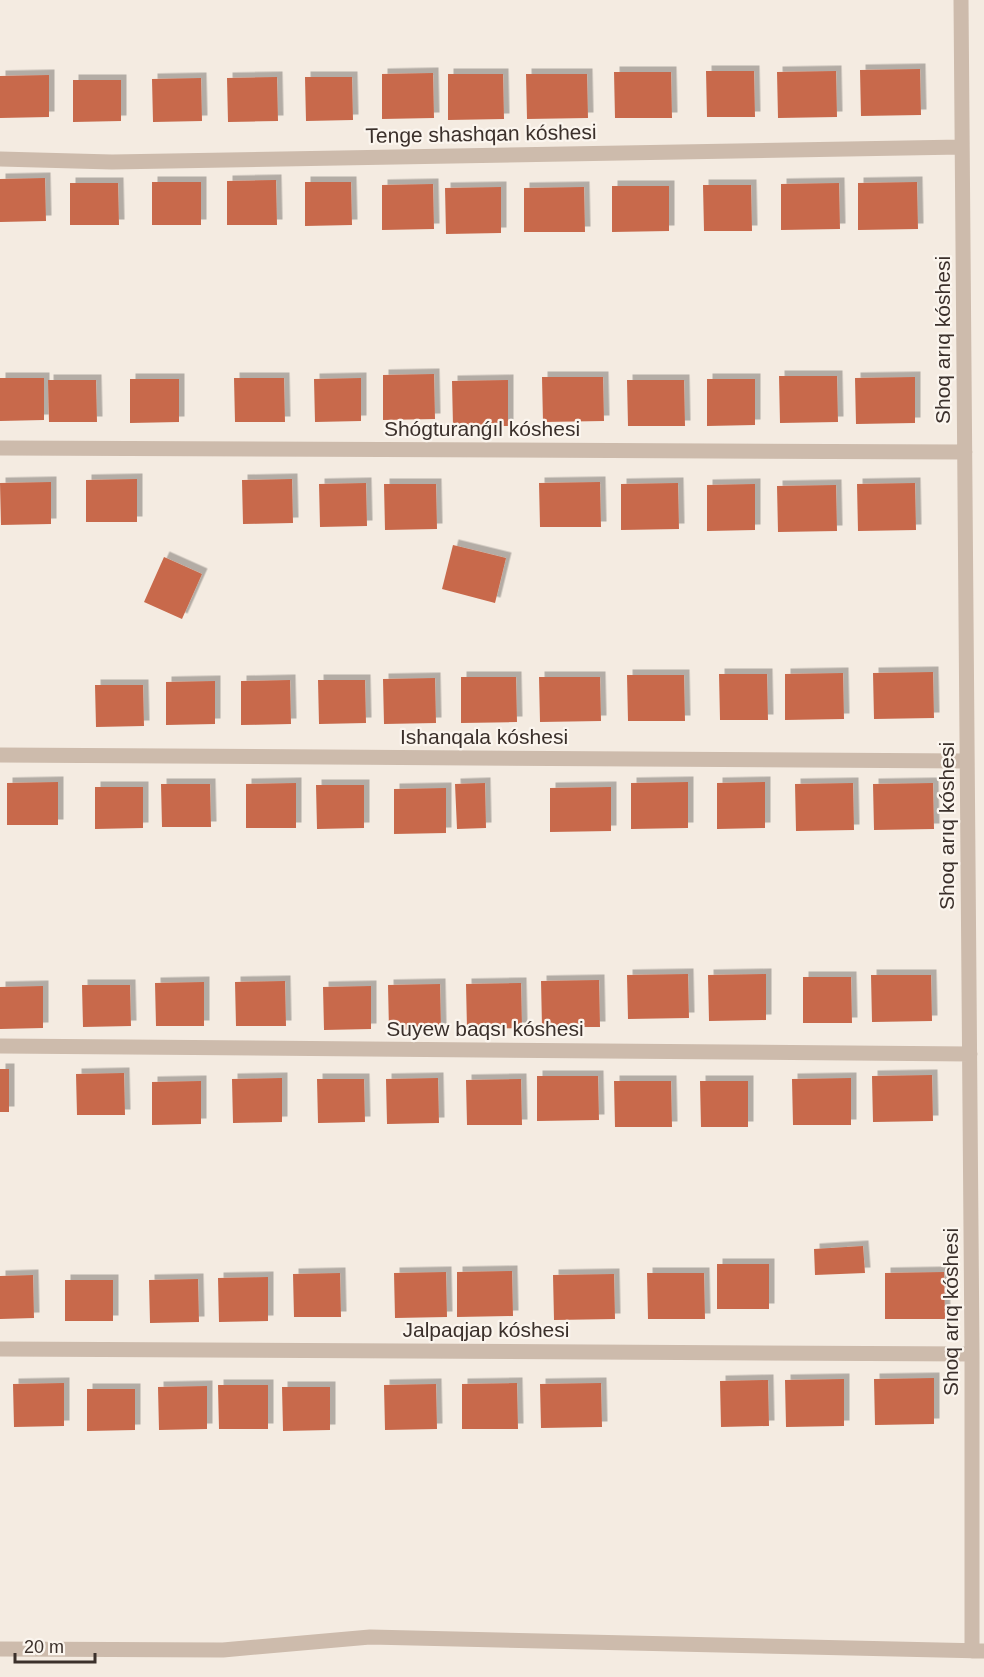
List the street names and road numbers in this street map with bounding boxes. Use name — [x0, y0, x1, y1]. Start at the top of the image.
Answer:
street label: Tenge shashqan kóshesi — [365, 120, 597, 147]
street label: Shoq arıq kóshesi — [931, 256, 954, 424]
street label: Shógturanǵıl kóshesi — [384, 417, 580, 440]
street label: Ishanqala kóshesi — [400, 725, 568, 748]
street label: Shoq arıq kóshesi — [935, 742, 958, 910]
street label: Suyew baqsı kóshesi — [386, 1017, 584, 1040]
street label: Shoq arıq kóshesi — [939, 1228, 962, 1396]
street label: Jalpaqjap kóshesi — [403, 1318, 569, 1341]

